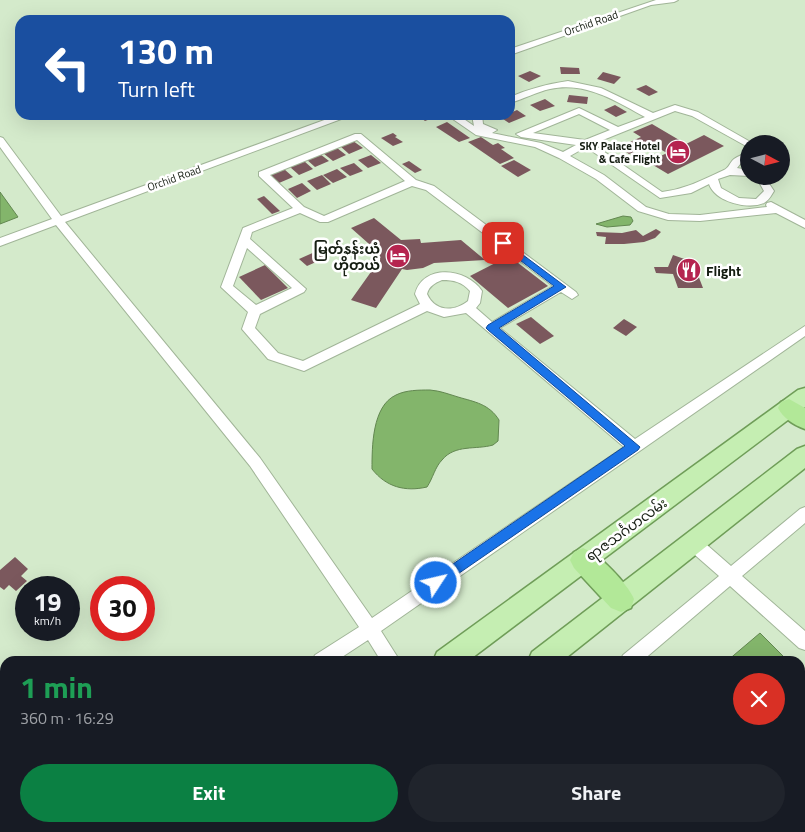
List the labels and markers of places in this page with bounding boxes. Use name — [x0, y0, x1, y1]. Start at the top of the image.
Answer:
place label: SKY Palace Hotel & Cafe Flight — [580, 138, 660, 167]
hotel icon: SKY Palace Hotel & Cafe Flight — [665, 139, 691, 165]
pin — [482, 222, 524, 264]
place label: မြတ်နန်းယုံ ဟိုတယ် — [313, 238, 380, 277]
hotel icon: မြတ်နန်းယုံ ဟိုတယ် — [385, 243, 411, 269]
restaurant icon: Flight — [676, 257, 702, 283]
place label: Flight — [706, 260, 741, 281]

